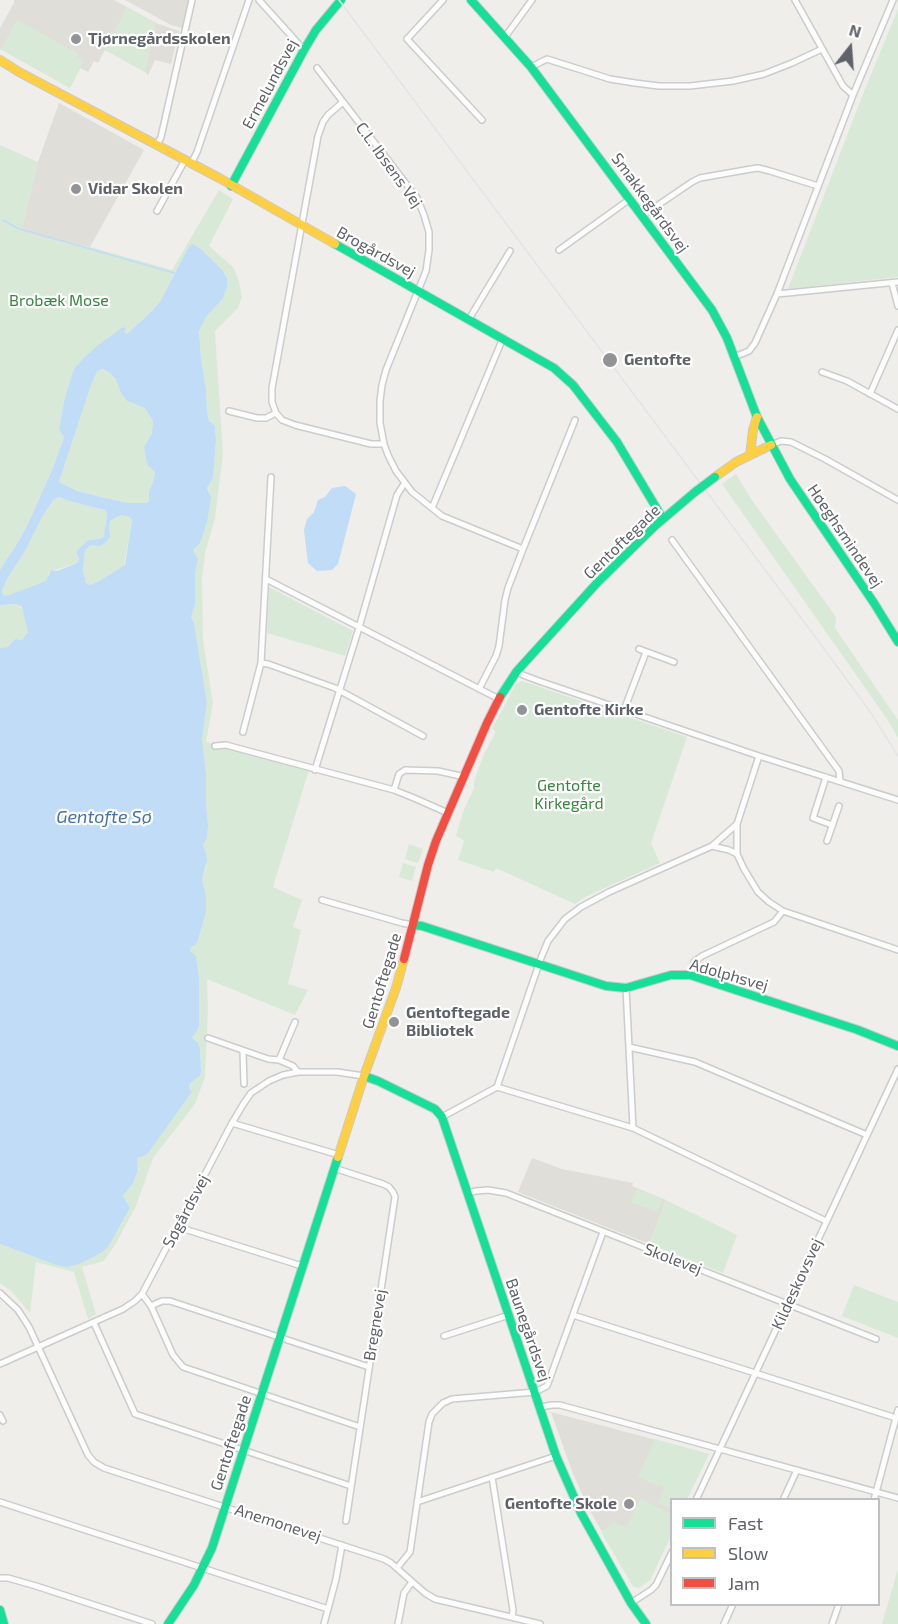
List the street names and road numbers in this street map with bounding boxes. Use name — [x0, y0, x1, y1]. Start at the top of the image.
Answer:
street label: Ermelundsvej — [238, 36, 302, 132]
street label: C.L. Ibsens Vej — [352, 119, 426, 211]
street label: Smakkegårdsvej — [607, 149, 693, 257]
street label: Brogårdsvej — [333, 222, 419, 282]
street label: Høeghsmindevej — [803, 481, 887, 591]
street label: Gentoftegade — [580, 501, 664, 583]
street label: Gentoftegade — [358, 931, 406, 1031]
street label: Adolphsvej — [688, 955, 770, 995]
street label: Søgårdsvej — [159, 1171, 213, 1251]
street label: Kildeskovsvej — [767, 1235, 827, 1333]
street label: Skolevej — [641, 1239, 705, 1279]
street label: Baunegårdsvej — [501, 1276, 555, 1384]
street label: Bregnevej — [360, 1288, 390, 1362]
street label: Gentoftegade — [207, 1393, 255, 1493]
street label: Anemonevej — [232, 1500, 324, 1546]

